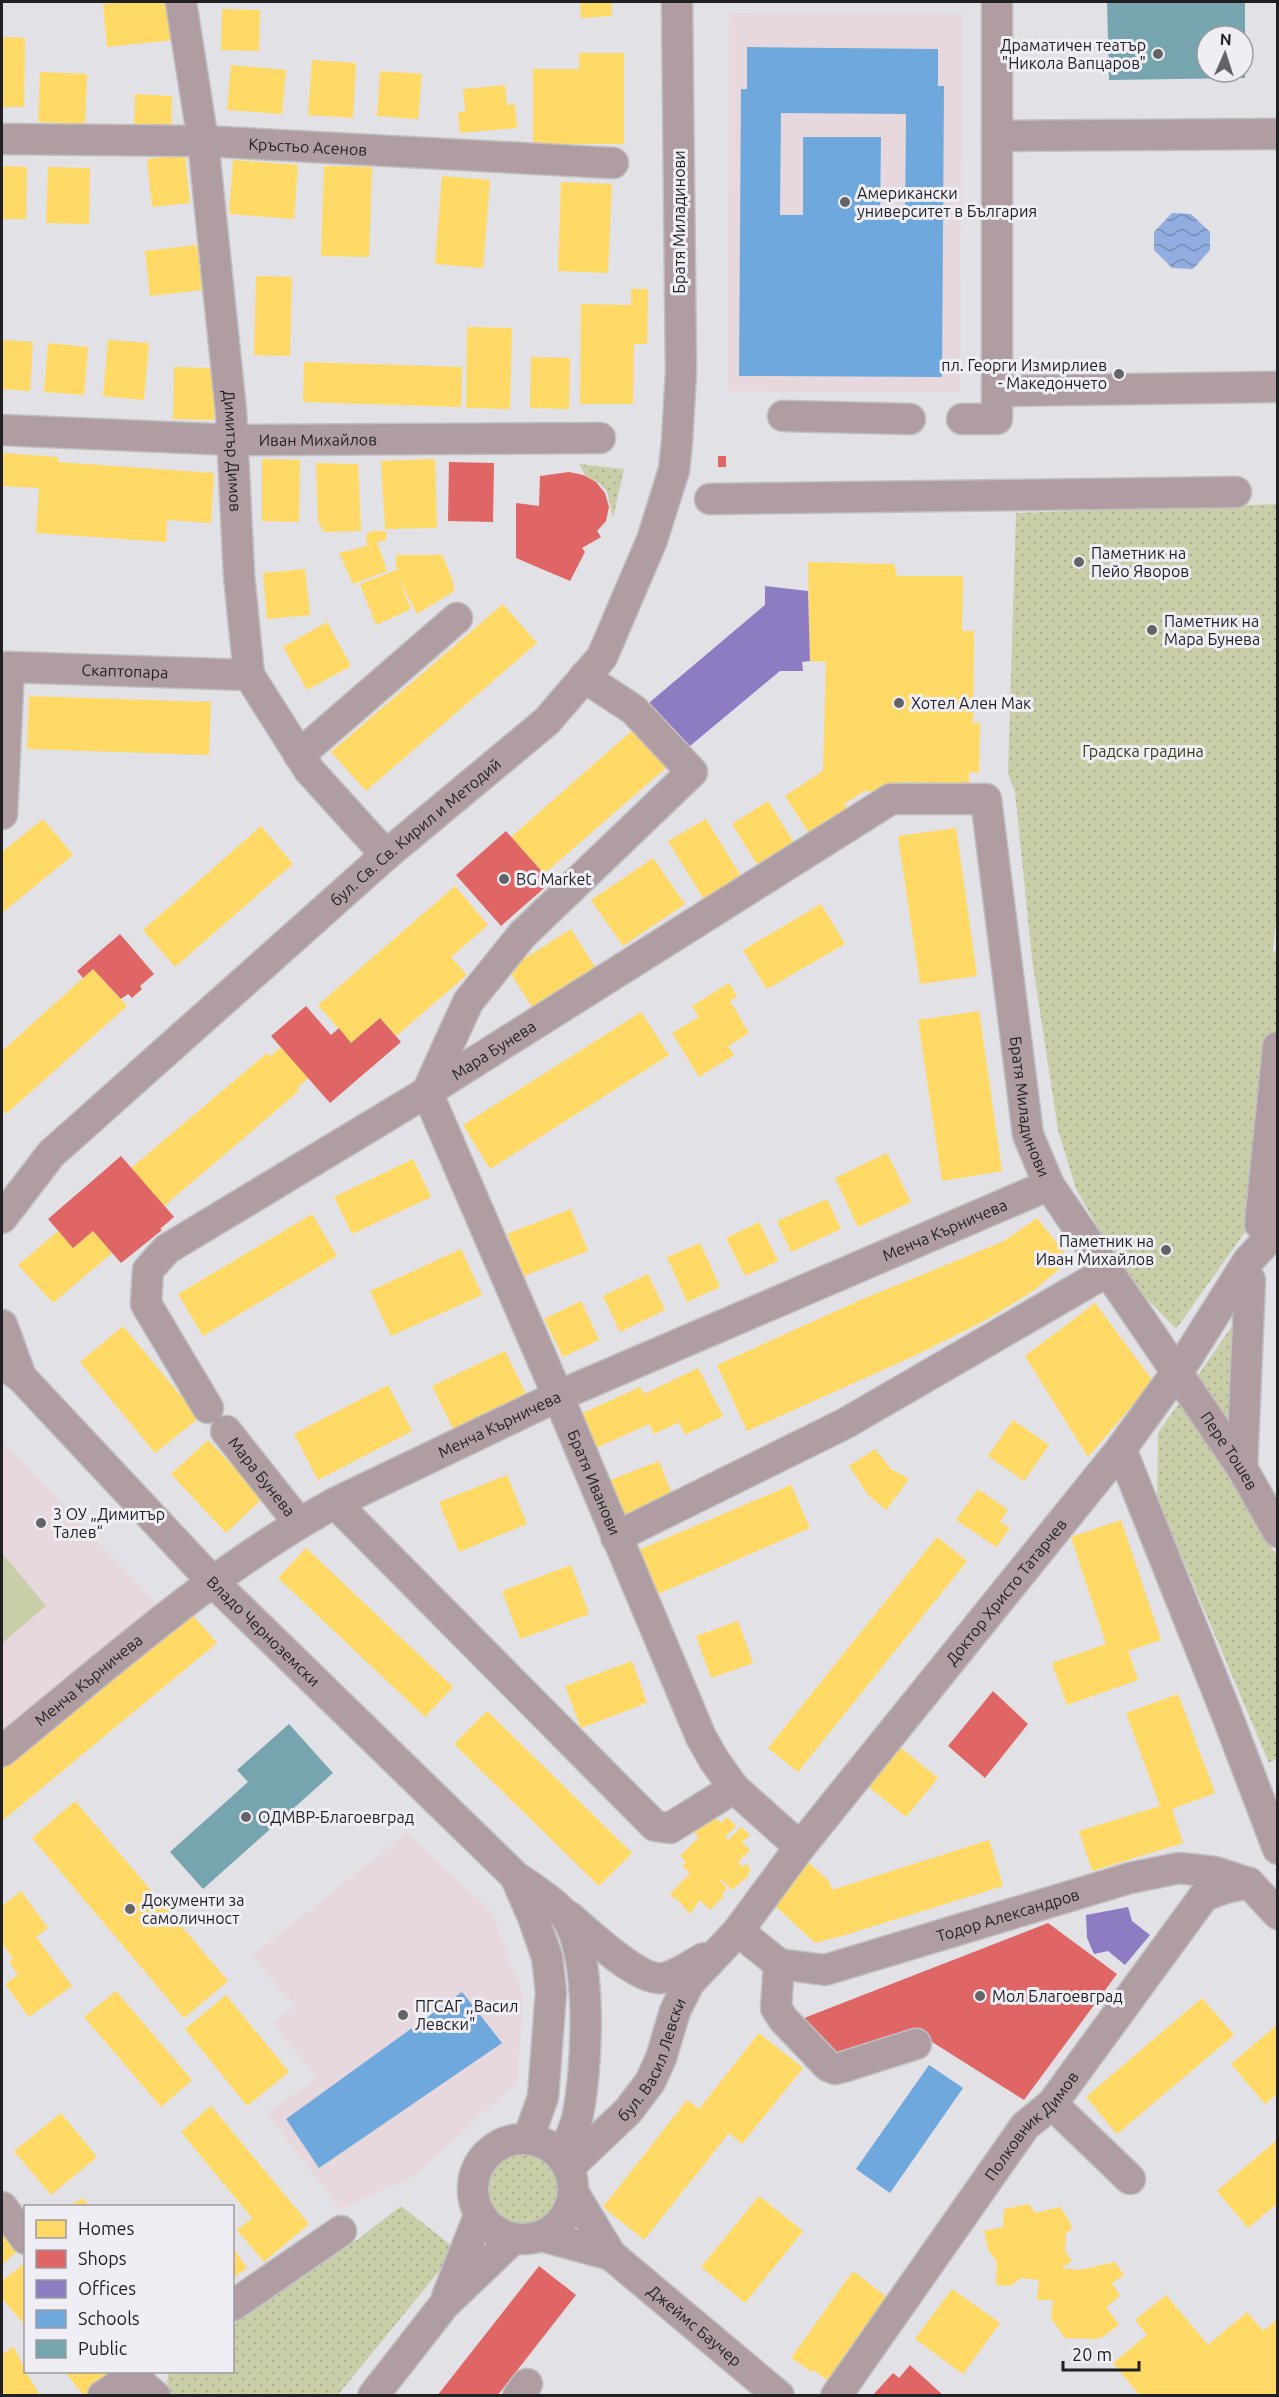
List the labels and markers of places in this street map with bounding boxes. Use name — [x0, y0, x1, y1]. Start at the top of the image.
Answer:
place label: Драматичен театър "Никола Вапцаров" — [1000, 36, 1146, 72]
marker: Драматичен театър "Никола Вапцаров" — [1151, 47, 1165, 61]
place label: Американски университет в България — [857, 184, 1037, 220]
marker: Американски университет в България — [838, 195, 852, 209]
place label: пл. Георги Измирлиев - Македончето — [941, 356, 1107, 392]
marker: пл. Георги Измирлиев - Македончето — [1112, 367, 1126, 381]
place label: Паметник на Пейо Яворов — [1091, 544, 1189, 580]
marker: Паметник на Пейо Яворов — [1072, 555, 1086, 569]
place label: Паметник на Мара Бунева — [1164, 612, 1260, 648]
marker: Паметник на Мара Бунева — [1145, 623, 1159, 637]
place label: Хотел Ален Мак — [911, 694, 1031, 712]
marker: Хотел Ален Мак — [892, 696, 906, 710]
place label: BG Market — [516, 870, 592, 888]
marker: BG Market — [497, 872, 511, 886]
place label: Паметник на Иван Михайлов — [1036, 1232, 1154, 1268]
marker: Паметник на Иван Михайлов — [1159, 1243, 1173, 1257]
place label: 3 ОУ „Димитър Талев“ — [53, 1505, 165, 1541]
marker: 3 ОУ „Димитър Талев“ — [34, 1516, 48, 1530]
place label: ОДМВР-Благоевград — [258, 1808, 414, 1826]
marker: ОДМВР-Благоевград — [239, 1810, 253, 1824]
place label: Документи за самоличност — [142, 1891, 244, 1927]
marker: Документи за самоличност — [123, 1902, 137, 1916]
place label: Мол Благоевград — [992, 1987, 1123, 2005]
marker: Мол Благоевград — [973, 1989, 987, 2003]
place label: ПГСАГ ,,Васил Левски" — [415, 1997, 518, 2033]
marker: ПГСАГ ,,Васил Левски" — [396, 2008, 410, 2022]

